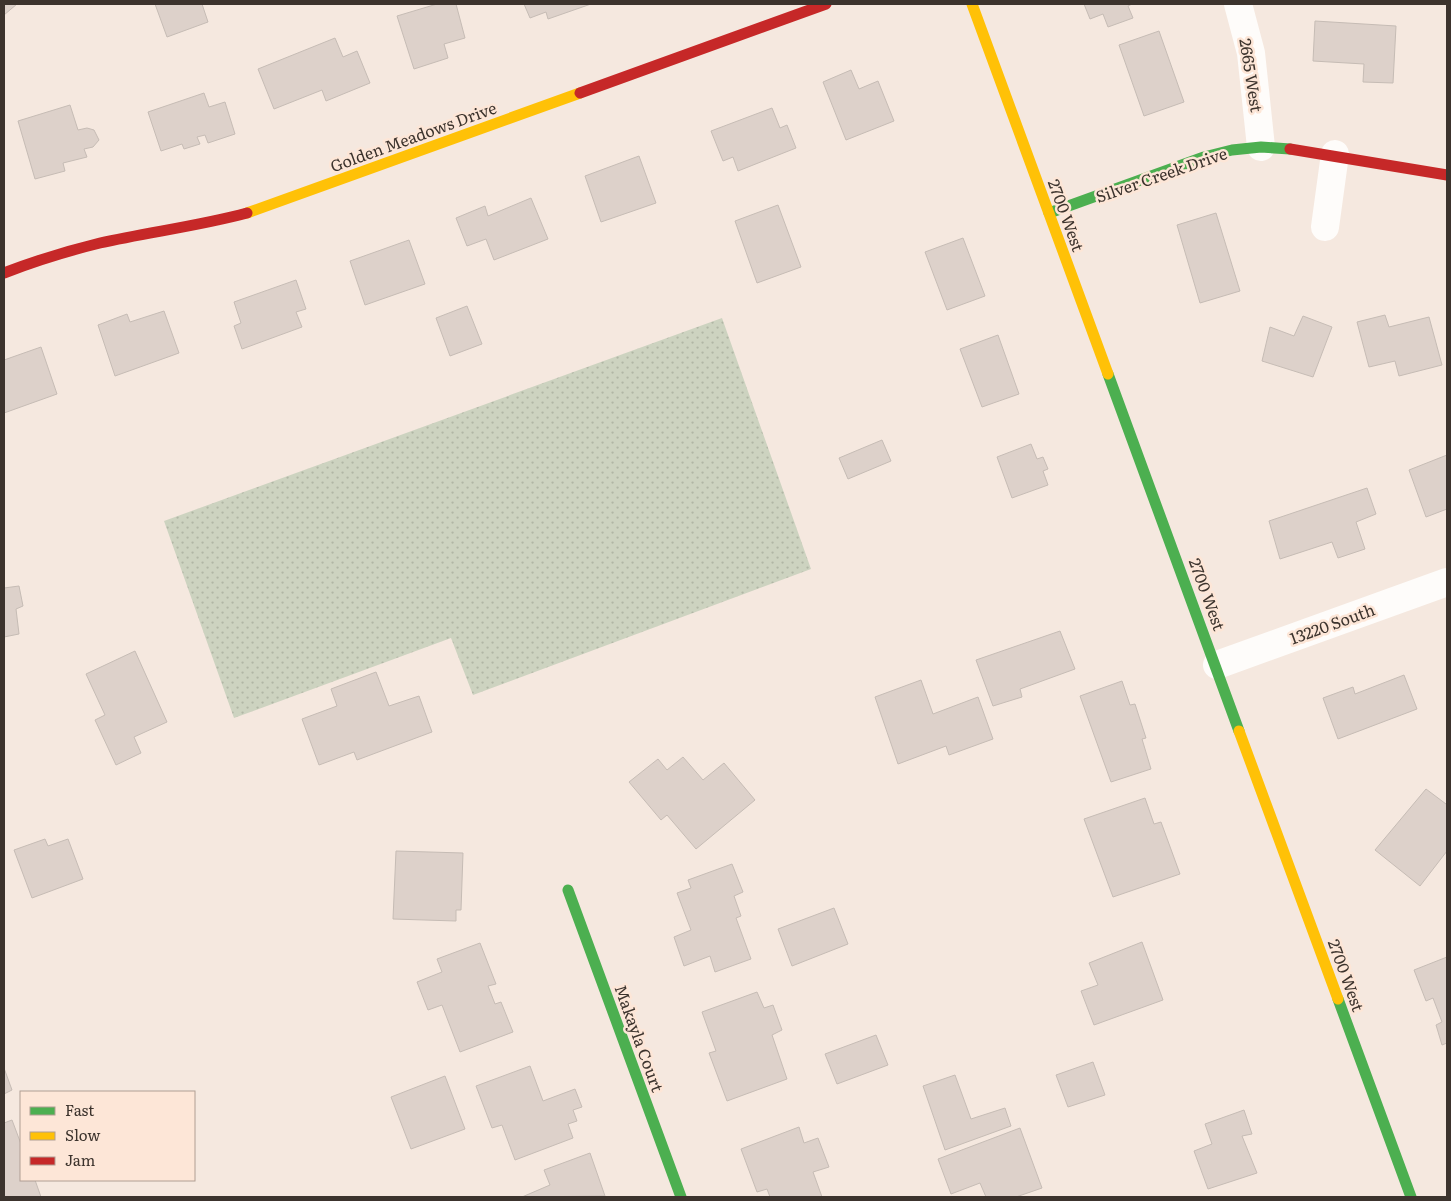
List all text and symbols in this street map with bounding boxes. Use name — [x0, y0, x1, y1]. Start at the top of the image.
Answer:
street label: 2665 West — [1234, 36, 1270, 114]
street label: Golden Meadows Drive — [326, 95, 500, 177]
street label: Silver Creek Drive — [1092, 140, 1230, 208]
street label: 2700 West — [1043, 175, 1091, 255]
street label: 2700 West — [1184, 554, 1232, 634]
street label: 13220 South — [1286, 596, 1378, 649]
street label: 2700 West — [1323, 935, 1371, 1015]
street label: Makayla Court — [609, 981, 671, 1095]
legend — [20, 1091, 195, 1181]
text: Fast — [65, 1098, 94, 1121]
text: Slow — [65, 1123, 100, 1146]
text: Jam — [65, 1148, 96, 1171]

